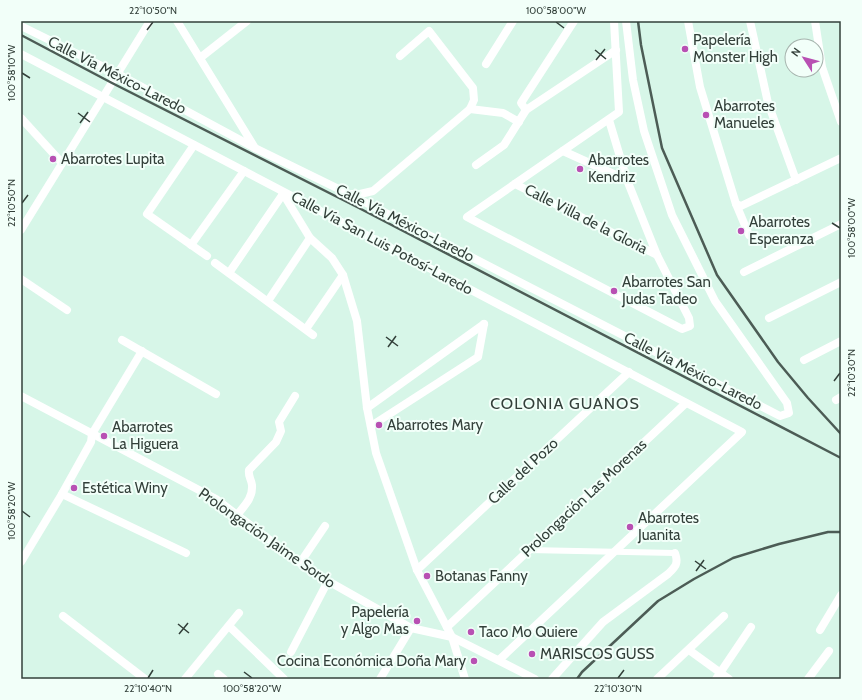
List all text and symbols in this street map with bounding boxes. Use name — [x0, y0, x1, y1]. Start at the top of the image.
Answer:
text: 22°10'50"N — [129, 4, 177, 17]
text: 100°58'00"W — [526, 4, 587, 17]
place label: Papelería Monster High — [693, 31, 778, 66]
street label: Calle Vía México-Laredo — [45, 32, 189, 118]
north arrow — [784, 38, 824, 78]
text: 100°58'10"W — [5, 44, 18, 101]
marker: Papelería Monster High — [680, 44, 690, 54]
text: N — [788, 45, 804, 59]
place label: Abarrotes Manueles — [714, 97, 775, 132]
marker: Abarrotes Manueles — [701, 110, 711, 120]
place label: Abarrotes Lupita — [61, 150, 165, 168]
place label: Abarrotes Kendriz — [588, 151, 649, 186]
marker: Abarrotes Lupita — [48, 154, 58, 164]
marker: Abarrotes Kendriz — [575, 164, 585, 174]
text: 22°10'50"N — [5, 179, 18, 227]
street label: Calle Vía México-Laredo — [333, 180, 477, 266]
street label: Calle Villa de la Gloria — [522, 180, 651, 258]
street label: Calle Vía San Luis Potosí-Laredo — [288, 187, 476, 299]
text: 100°58'00"W — [845, 197, 858, 258]
place label: Abarrotes Esperanza — [749, 213, 815, 248]
marker: Abarrotes Esperanza — [736, 226, 746, 236]
place label: Abarrotes San Judas Tadeo — [621, 273, 711, 308]
marker: Abarrotes San Judas Tadeo — [609, 286, 619, 296]
street label: Calle Vía México-Laredo — [621, 328, 765, 414]
text: 22°10'30"N — [845, 349, 858, 397]
district label: COLONIA GUANOS — [490, 394, 640, 413]
place label: Abarrotes Mary — [387, 416, 483, 434]
place label: Abarrotes La Higuera — [112, 418, 179, 453]
marker: Abarrotes Mary — [374, 420, 384, 430]
marker: Abarrotes La Higuera — [99, 431, 109, 441]
street label: Calle del Pozo — [484, 434, 562, 508]
street label: Prolongación Las Morenas — [518, 435, 650, 561]
place label: Estética Winy — [82, 479, 168, 497]
text: 100°58'20"W — [5, 481, 18, 540]
marker: Estética Winy — [69, 483, 79, 493]
street label: Prolongación Jaime Sordo — [195, 484, 339, 592]
place label: Abarrotes Juanita — [637, 509, 699, 544]
marker: Abarrotes Juanita — [625, 522, 635, 532]
place label: Botanas Fanny — [435, 567, 528, 585]
marker: Botanas Fanny — [422, 571, 432, 581]
place label: Papelería y Algo Mas — [341, 603, 410, 638]
marker: Papelería y Algo Mas — [412, 616, 422, 626]
place label: Taco Mo Quiere — [479, 623, 578, 641]
marker: Taco Mo Quiere — [466, 627, 476, 637]
place label: MARISCOS GUSS — [540, 645, 654, 663]
marker: MARISCOS GUSS — [527, 649, 537, 659]
place label: Cocina Económica Doña Mary — [277, 652, 466, 670]
marker: Cocina Económica Doña Mary — [469, 656, 479, 666]
text: 22°10'40"N — [124, 682, 172, 695]
text: 100°58'20"W — [223, 682, 282, 695]
text: 22°10'30"N — [594, 682, 642, 695]

